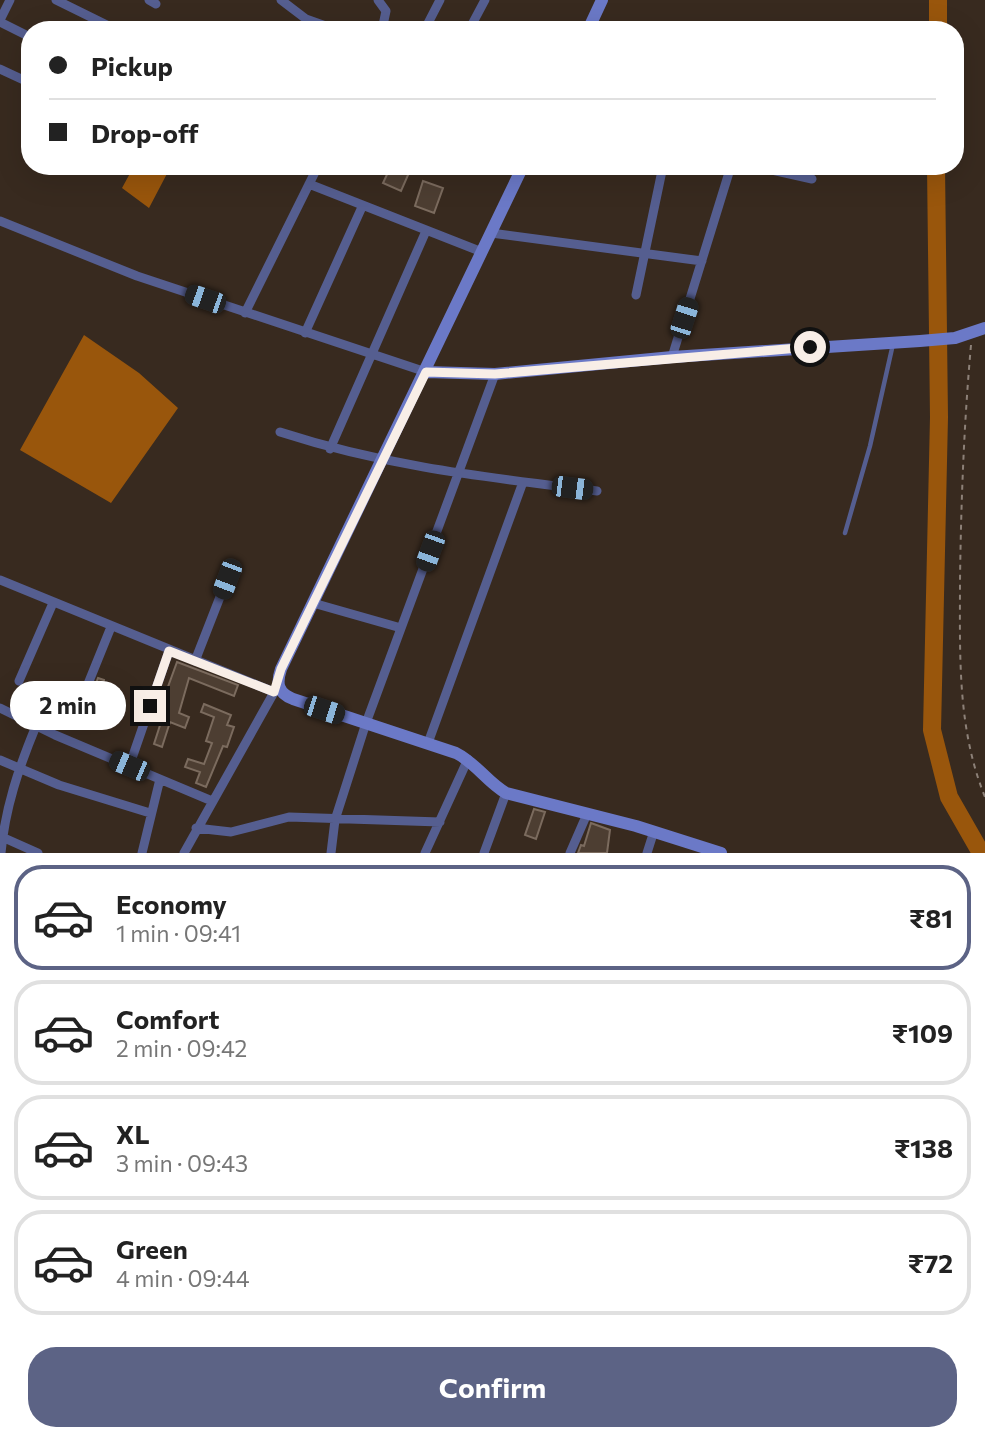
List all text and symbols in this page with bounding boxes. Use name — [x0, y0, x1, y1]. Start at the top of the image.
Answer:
text: Pickup — [91, 50, 173, 81]
text: Drop-off — [91, 117, 198, 148]
car — [182, 282, 229, 316]
car — [668, 295, 701, 341]
route start — [794, 331, 826, 363]
car — [550, 475, 595, 501]
car — [413, 528, 448, 574]
car — [210, 556, 245, 602]
callout: 2 min — [10, 682, 125, 730]
route end — [134, 690, 166, 722]
text: 2 min — [39, 691, 97, 719]
car — [301, 694, 348, 726]
car — [106, 748, 153, 784]
icon: car — [32, 886, 95, 949]
text: Economy — [116, 888, 227, 919]
text: ₹81 — [909, 902, 953, 933]
text: 1 min · 09:41 — [116, 919, 241, 947]
icon: car — [32, 1001, 95, 1064]
text: Comfort — [116, 1003, 219, 1034]
text: ₹109 — [892, 1017, 953, 1048]
text: 2 min · 09:42 — [116, 1034, 247, 1062]
icon: car — [32, 1116, 95, 1179]
text: XL — [116, 1118, 150, 1149]
text: ₹138 — [894, 1132, 953, 1163]
text: 3 min · 09:43 — [116, 1149, 248, 1177]
icon: car — [32, 1231, 95, 1294]
text: Green — [116, 1233, 188, 1264]
text: ₹72 — [908, 1247, 953, 1278]
text: 4 min · 09:44 — [116, 1264, 250, 1292]
button: Confirm — [28, 1347, 957, 1427]

